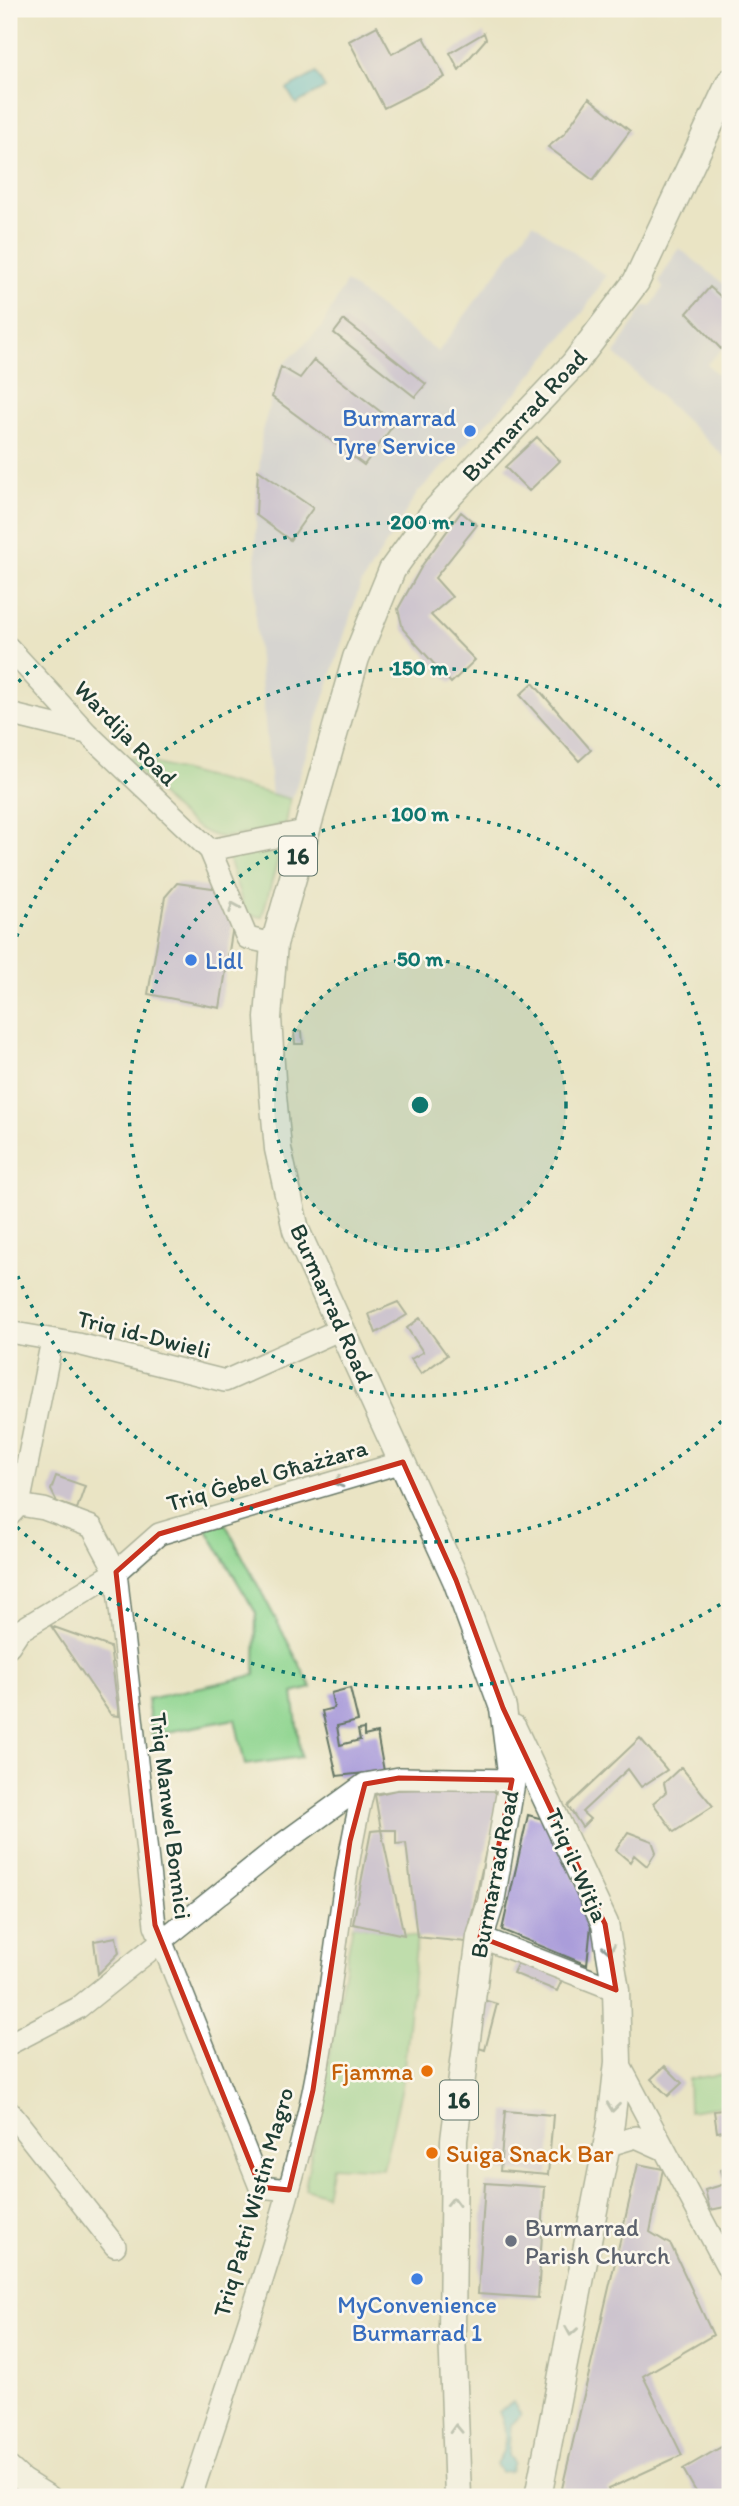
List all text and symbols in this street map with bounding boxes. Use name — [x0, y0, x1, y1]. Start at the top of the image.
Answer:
street label: Burmarrad Road — [455, 343, 593, 487]
place label: Burmarrad Tyre Service — [334, 403, 456, 460]
marker: Burmarrad Tyre Service — [462, 423, 478, 439]
text: 200 m — [390, 509, 450, 534]
text: 150 m — [392, 655, 448, 680]
street label: Wardija Road — [68, 674, 184, 792]
text: 100 m — [391, 801, 449, 826]
road number: 16 — [279, 836, 317, 876]
one-way arrow — [228, 901, 242, 914]
place label: Lidl — [205, 946, 244, 975]
text: 50 m — [397, 946, 444, 971]
marker: Lidl — [183, 952, 199, 968]
centre of rings — [408, 1093, 432, 1117]
street label: Burmarrad Road — [284, 1219, 380, 1387]
street label: Triq id-Dwieli — [74, 1303, 214, 1365]
street label: Triq Ġebel Għażżara — [163, 1432, 371, 1518]
one-way arrow — [332, 1473, 344, 1488]
street label: Triq Manwel Bonnici — [144, 1711, 198, 1921]
street label: Burmarrad Road — [463, 1787, 525, 1961]
street label: Triq il-Witja — [539, 1804, 615, 1927]
one-way arrow — [601, 1943, 616, 1955]
place label: Fjamma — [331, 2057, 413, 2086]
marker: Fjamma — [419, 2063, 435, 2079]
road number: 16 — [440, 2080, 478, 2120]
street label: Triq Patri Wistin Magro — [206, 2084, 300, 2320]
one-way arrow — [605, 2101, 620, 2113]
place label: Suiga Snack Bar — [446, 2139, 614, 2168]
marker: Suiga Snack Bar — [424, 2145, 440, 2161]
one-way arrow — [445, 2196, 461, 2206]
place label: Burmarrad Parish Church — [525, 2213, 670, 2270]
marker: Burmarrad Parish Church — [503, 2233, 519, 2249]
marker: MyConvenience Burmarrad 1 — [409, 2271, 425, 2287]
place label: MyConvenience Burmarrad 1 — [337, 2290, 497, 2347]
one-way arrow — [565, 2325, 580, 2337]
one-way arrow — [448, 2423, 464, 2434]

